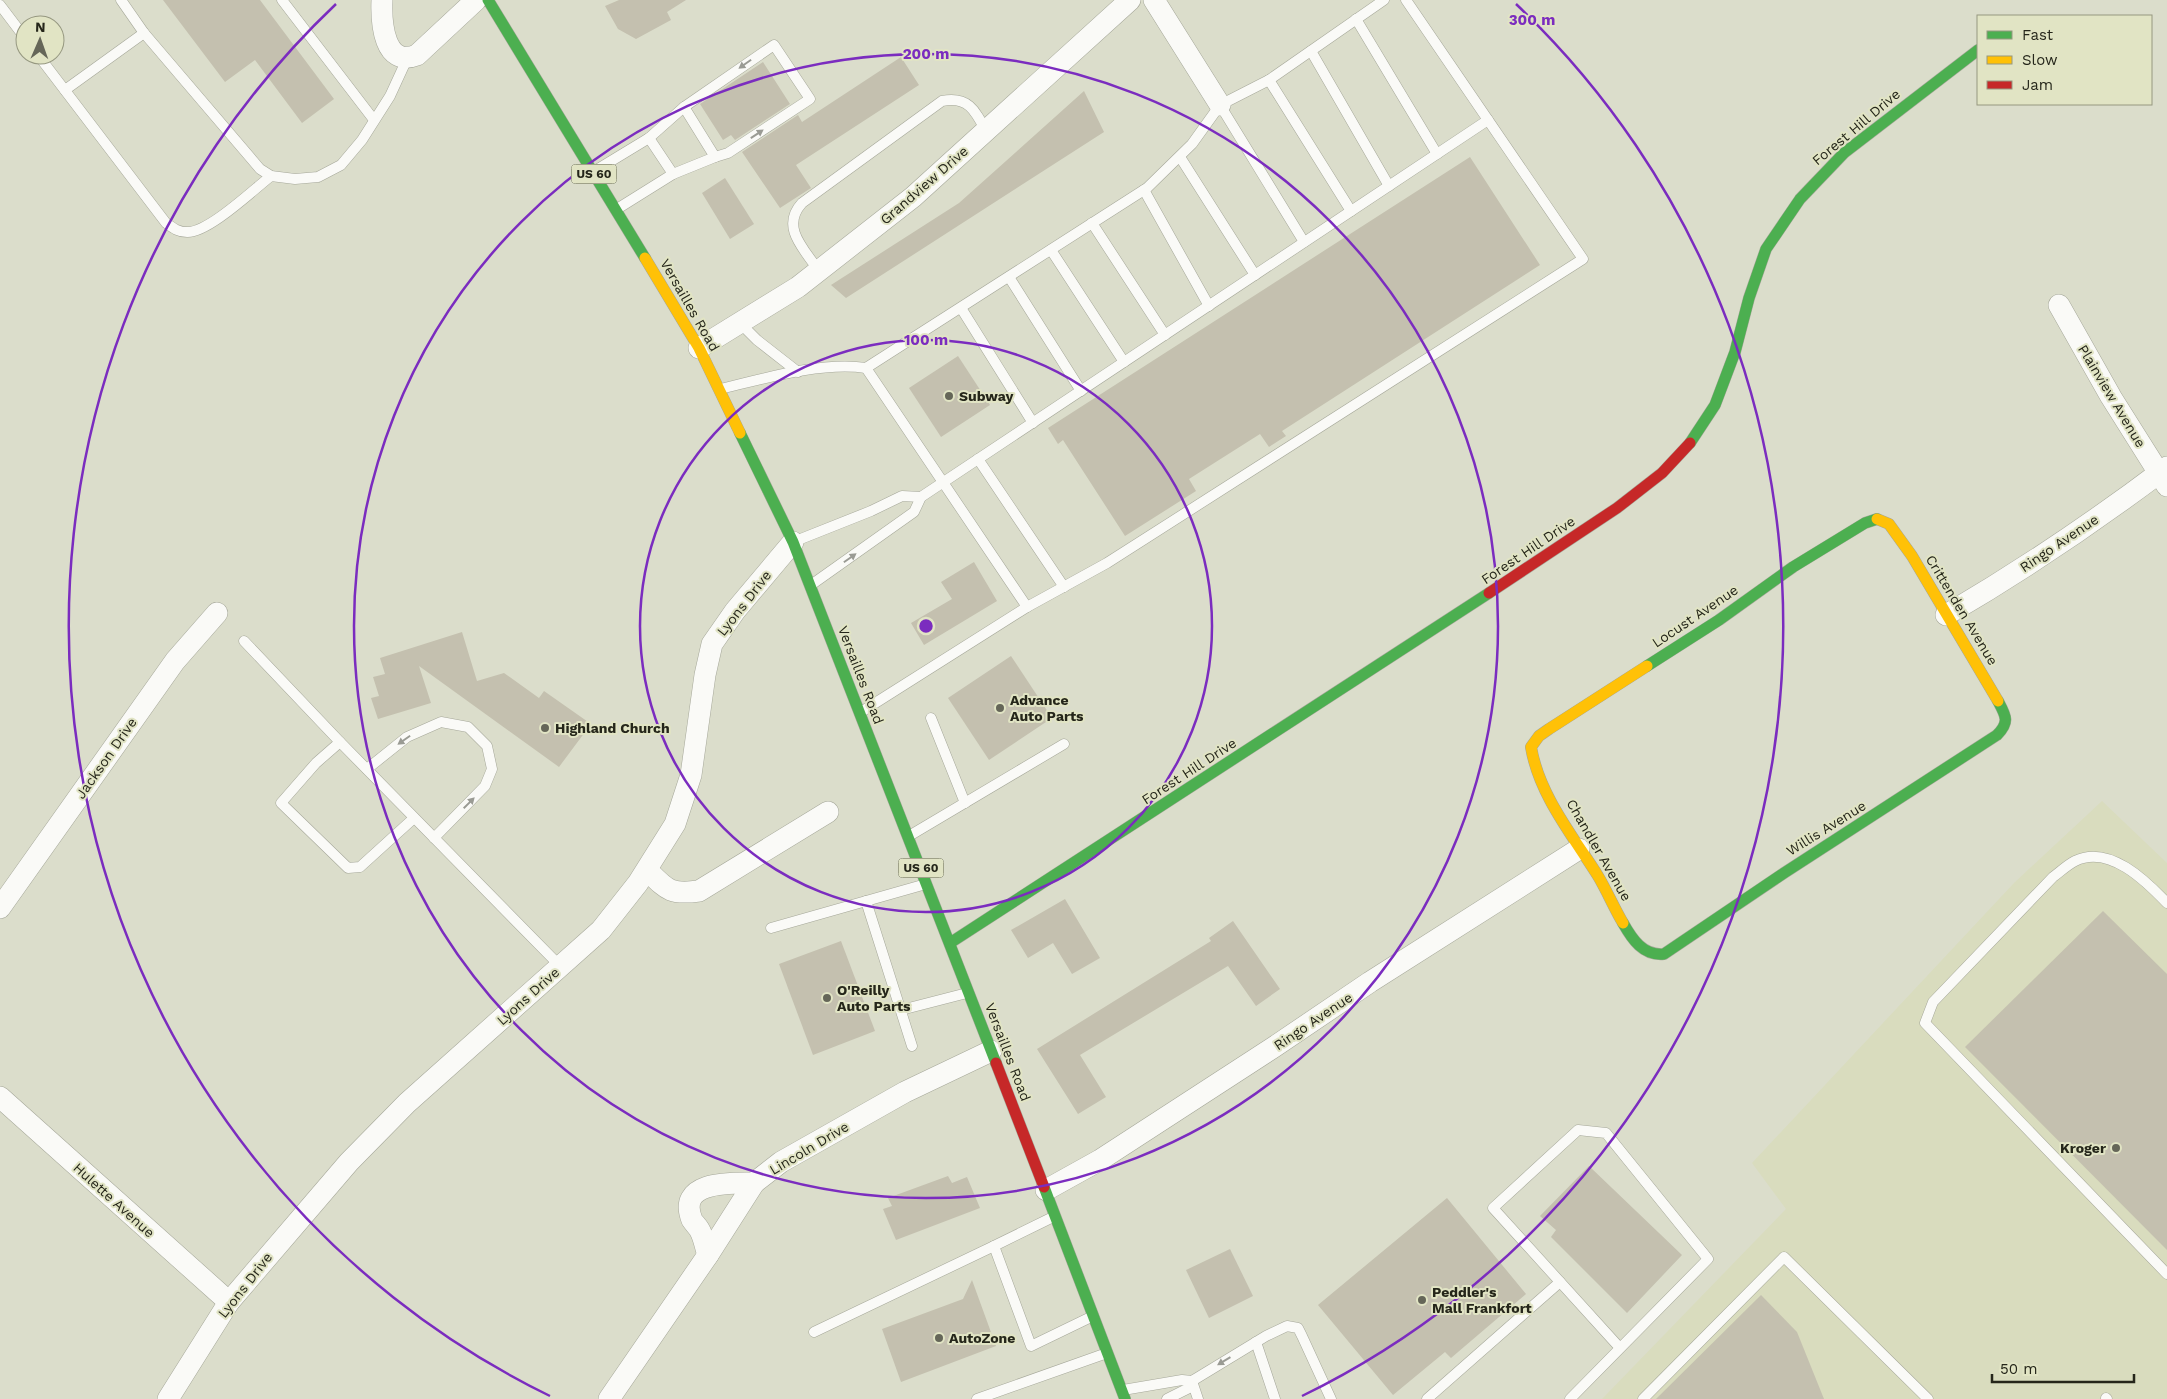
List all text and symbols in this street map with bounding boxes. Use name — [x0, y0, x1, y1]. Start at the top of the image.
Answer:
text: 300 m — [1509, 11, 1555, 29]
north arrow — [15, 15, 65, 65]
legend — [1977, 15, 2152, 105]
text: N — [35, 19, 46, 35]
text: Fast — [2022, 26, 2054, 44]
text: 200 m — [903, 45, 949, 63]
text: Slow — [2022, 51, 2058, 69]
one-way arrow — [738, 59, 752, 69]
text: Jam — [2022, 76, 2053, 94]
street label: Forest Hill Drive — [1809, 86, 1903, 168]
one-way arrow — [750, 129, 764, 139]
street label: Grandview Drive — [877, 143, 971, 227]
road number: US 60 — [572, 164, 616, 183]
street label: Versailles Road — [657, 256, 723, 354]
text: 100 m — [904, 331, 948, 349]
street label: Plainview Avenue — [2075, 342, 2149, 450]
place label: Subway — [959, 388, 1013, 404]
marker: Subway — [943, 390, 955, 402]
street label: Ringo Avenue — [2017, 511, 2101, 575]
street label: Forest Hill Drive — [1478, 513, 1578, 587]
street label: Crittenden Avenue — [1923, 552, 2001, 668]
one-way arrow — [843, 553, 857, 563]
street label: Lyons Drive — [714, 567, 774, 639]
street label: Locust Avenue — [1649, 581, 1741, 651]
centre of rings — [917, 617, 935, 635]
street label: Versailles Road — [835, 624, 887, 726]
place label: Advance Auto Parts — [1010, 692, 1084, 724]
marker: Advance Auto Parts — [994, 702, 1006, 714]
street label: Jackson Drive — [72, 714, 140, 802]
place label: Highland Church — [555, 720, 670, 736]
marker: Highland Church — [539, 722, 551, 734]
street label: Forest Hill Drive — [1139, 734, 1239, 808]
one-way arrow — [397, 735, 411, 745]
street label: Chandler Avenue — [1563, 796, 1635, 904]
one-way arrow — [462, 797, 474, 809]
street label: Willis Avenue — [1783, 797, 1869, 859]
road number: US 60 — [898, 858, 944, 878]
street label: Lyons Drive — [494, 964, 562, 1028]
place label: O'Reilly Auto Parts — [837, 982, 911, 1014]
street label: Ringo Avenue — [1271, 989, 1355, 1053]
marker: O'Reilly Auto Parts — [821, 992, 833, 1004]
street label: Versailles Road — [982, 1001, 1034, 1103]
street label: Lincoln Drive — [767, 1118, 851, 1178]
place label: Kroger — [2060, 1140, 2106, 1156]
marker: Kroger — [2110, 1142, 2122, 1154]
street label: Hulette Avenue — [70, 1159, 158, 1241]
street label: Lyons Drive — [215, 1249, 275, 1321]
place label: Peddler's Mall Frankfort — [1432, 1284, 1532, 1316]
marker: Peddler's Mall Frankfort — [1416, 1294, 1428, 1306]
place label: AutoZone — [949, 1330, 1015, 1346]
marker: AutoZone — [933, 1332, 945, 1344]
scale bar — [1992, 1352, 2134, 1384]
one-way arrow — [1218, 1357, 1231, 1366]
text: 50 m — [2000, 1360, 2037, 1378]

